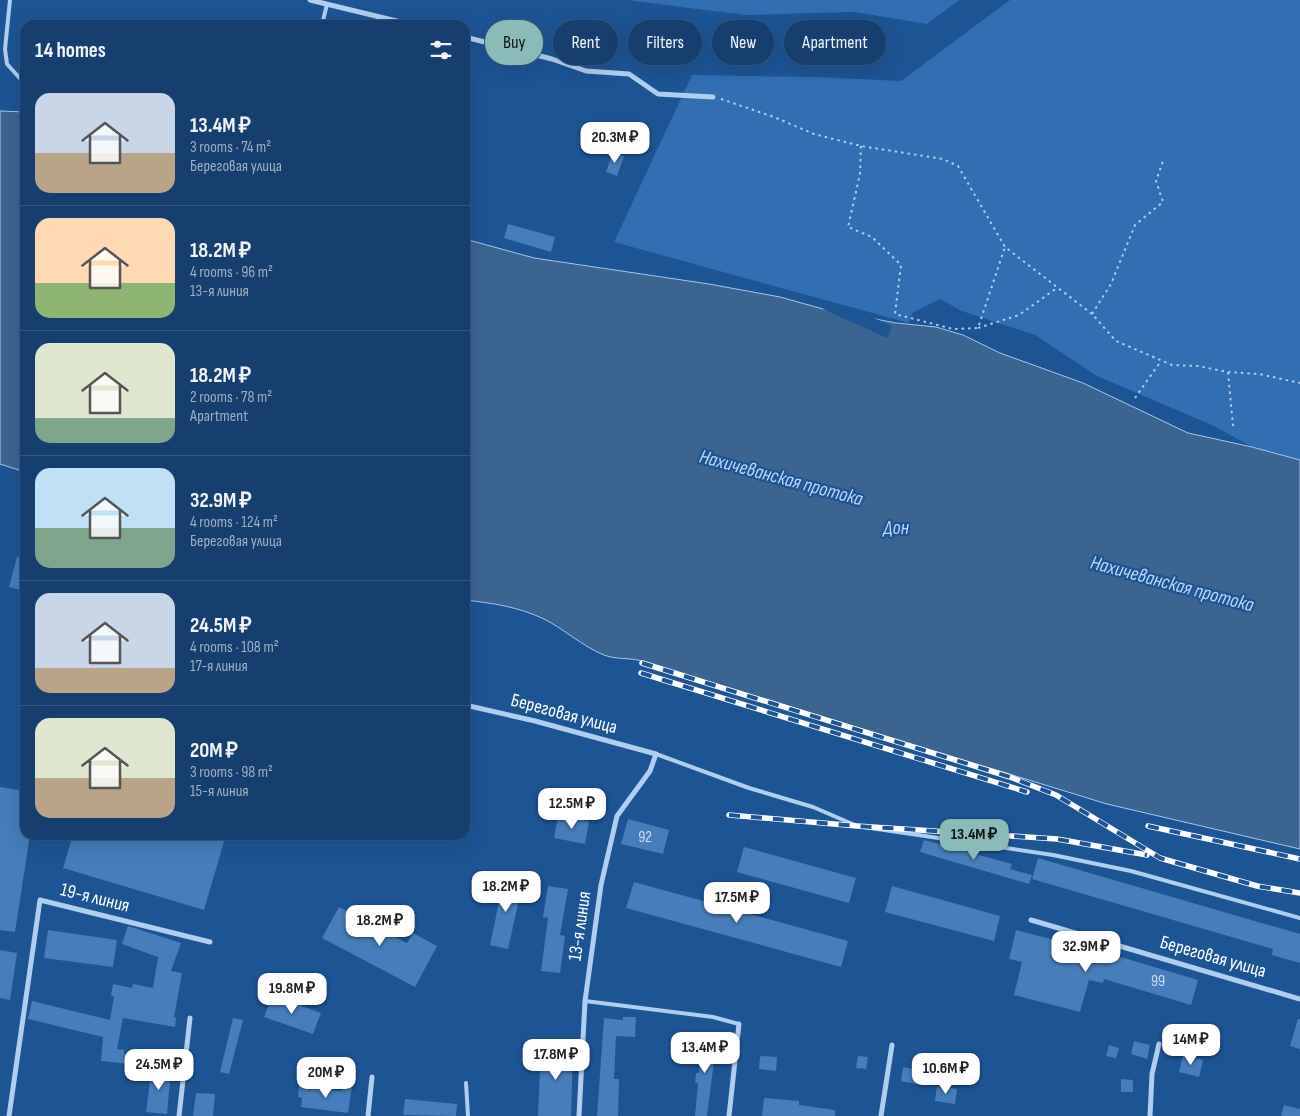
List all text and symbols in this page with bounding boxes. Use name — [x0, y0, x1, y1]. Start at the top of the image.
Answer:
chip: Buy — [485, 20, 543, 65]
chip: Rent — [553, 20, 618, 65]
chip: Filters — [628, 20, 702, 65]
chip: New — [712, 20, 774, 65]
chip: Apartment — [784, 20, 886, 65]
icon: filters — [427, 36, 455, 64]
text: 14 homes — [35, 38, 106, 63]
icon: home — [75, 113, 135, 173]
text: 13.4M ₽ — [190, 113, 251, 138]
pin: 20.3M ₽ — [569, 121, 661, 164]
text: 20.3M ₽ — [592, 128, 639, 147]
text: 3 rooms · 74 m² — [190, 138, 271, 157]
text: Береговая улица — [190, 157, 282, 176]
icon: home — [75, 238, 135, 298]
text: 18.2M ₽ — [190, 238, 251, 263]
text: 4 rooms · 96 m² — [190, 263, 273, 282]
text: 13-я линия — [190, 282, 249, 301]
icon: home — [75, 363, 135, 423]
text: 18.2M ₽ — [190, 363, 251, 388]
text: 2 rooms · 78 m² — [190, 388, 272, 407]
text: Apartment — [190, 407, 248, 426]
water label: Нахичеванская протока — [697, 445, 865, 511]
icon: home — [75, 488, 135, 548]
text: 32.9M ₽ — [190, 488, 252, 513]
text: 4 rooms · 124 m² — [190, 513, 278, 532]
water label: Дон — [882, 516, 910, 540]
text: Береговая улица — [190, 532, 282, 551]
water label: Нахичеванская протока — [1088, 551, 1256, 617]
icon: home — [75, 613, 135, 673]
text: 24.5M ₽ — [190, 613, 252, 638]
text: 4 rooms · 108 m² — [190, 638, 279, 657]
text: 17-я линия — [190, 657, 248, 676]
street label: Береговая улица — [508, 689, 620, 739]
icon: home — [75, 738, 135, 798]
text: 20M ₽ — [190, 738, 238, 763]
text: 3 rooms · 98 m² — [190, 763, 273, 782]
text: 15-я линия — [190, 782, 249, 801]
pin: 12.5M ₽ — [526, 788, 618, 830]
text: 12.5M ₽ — [549, 794, 595, 813]
pin: 13.4M ₽ — [928, 818, 1020, 861]
text: 13.4M ₽ — [951, 825, 997, 844]
house number: 92 — [638, 828, 652, 847]
pin: 18.2M ₽ — [460, 870, 552, 913]
text: 18.2M ₽ — [483, 877, 529, 896]
street label: 19-я линия — [58, 878, 132, 918]
pin: 17.5M ₽ — [691, 882, 783, 924]
text: 17.5M ₽ — [715, 888, 759, 907]
street label: 13-я линия — [564, 890, 596, 962]
pin: 18.2M ₽ — [334, 904, 426, 947]
text: 18.2M ₽ — [357, 911, 403, 930]
pin: 32.9M ₽ — [1040, 930, 1132, 973]
street label: Береговая улица — [1157, 931, 1269, 983]
text: 32.9M ₽ — [1062, 937, 1110, 956]
pin: 19.8M ₽ — [246, 972, 338, 1015]
house number: 99 — [1151, 972, 1165, 991]
text: 19.8M ₽ — [269, 979, 315, 998]
pin: 14M ₽ — [1156, 1024, 1226, 1066]
text: 14M ₽ — [1173, 1030, 1209, 1049]
pin: 13.4M ₽ — [659, 1032, 751, 1074]
pin: 17.8M ₽ — [510, 1038, 602, 1081]
text: 13.4M ₽ — [682, 1038, 728, 1057]
text: 17.8M ₽ — [534, 1045, 578, 1064]
pin: 24.5M ₽ — [113, 1048, 205, 1091]
pin: 10.6M ₽ — [900, 1052, 992, 1095]
text: 24.5M ₽ — [136, 1055, 182, 1074]
pin: 20M ₽ — [291, 1056, 361, 1099]
text: 10.6M ₽ — [923, 1059, 969, 1078]
text: 20M ₽ — [308, 1063, 344, 1082]

